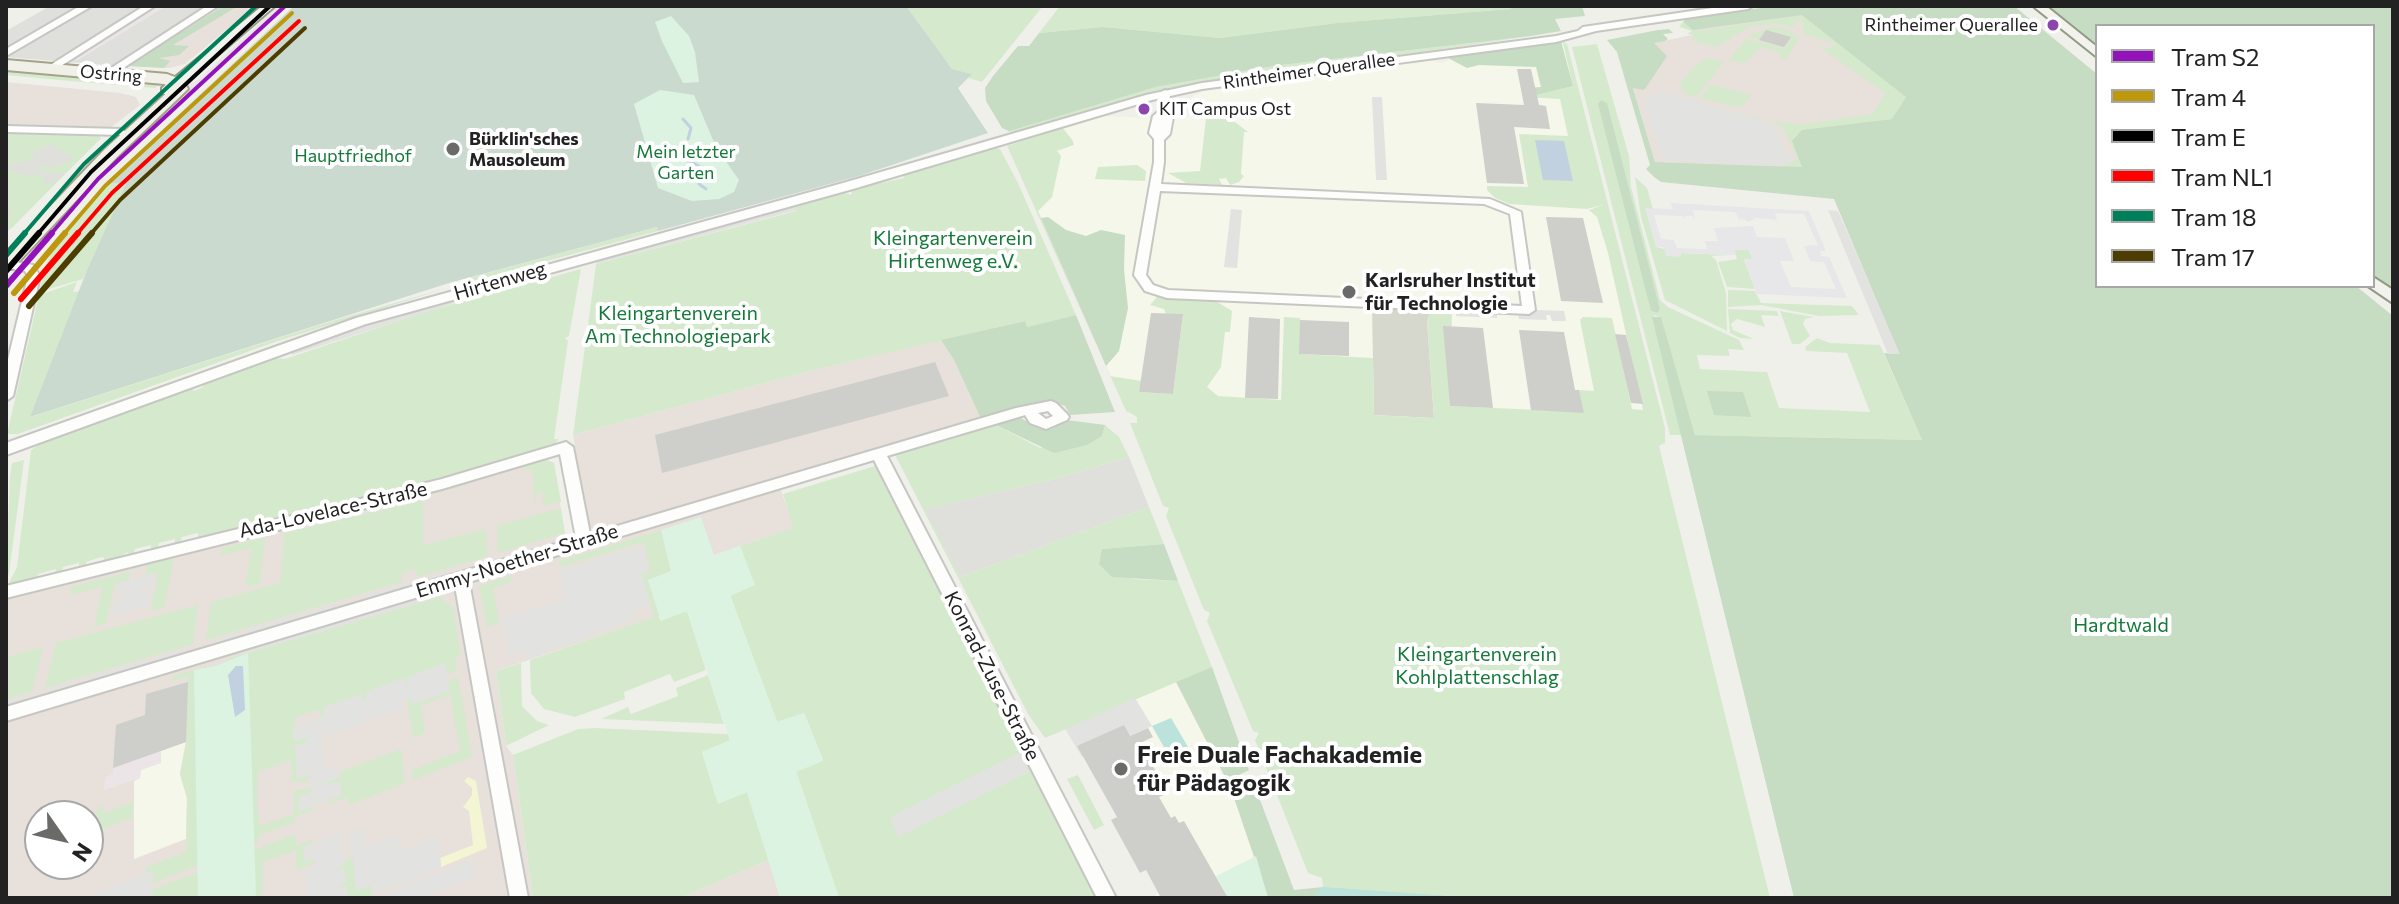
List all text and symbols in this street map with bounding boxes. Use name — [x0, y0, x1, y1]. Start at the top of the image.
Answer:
place label: Rintheimer Querallee — [1865, 14, 2038, 36]
marker: Rintheimer Querallee — [2045, 17, 2061, 33]
legend — [2095, 24, 2375, 288]
text: Tram S2 — [2171, 42, 2259, 71]
street label: Rintheimer Querallee — [1222, 48, 1396, 94]
street label: Ostring — [79, 61, 143, 87]
text: Tram 4 — [2171, 82, 2246, 111]
place label: KIT Campus Ost — [1159, 98, 1291, 120]
marker: KIT Campus Ost — [1136, 101, 1152, 117]
text: Tram E — [2171, 122, 2246, 151]
place label: Bürklin'sches Mausoleum — [469, 128, 579, 170]
marker: Bürklin'sches Mausoleum — [444, 140, 462, 158]
park label: Mein letzter Garten — [636, 141, 736, 184]
park label: Hauptfriedhof — [294, 145, 412, 167]
text: Tram NL1 — [2171, 162, 2273, 191]
text: Tram 18 — [2171, 202, 2257, 231]
park label: Kleingartenverein Hirtenweg e.V. — [873, 226, 1033, 273]
text: Tram 17 — [2171, 242, 2255, 271]
street label: Hirtenweg — [451, 256, 549, 306]
place label: Karlsruher Institut für Technologie — [1365, 268, 1536, 315]
marker: Karlsruher Institut für Technologie — [1340, 283, 1358, 301]
park label: Kleingartenverein Am Technologiepark — [585, 301, 771, 348]
street label: Ada-Lovelace-Straße — [237, 477, 429, 543]
street label: Emmy-Noether-Straße — [413, 519, 621, 603]
street label: Konrad-Zuse-Straße — [939, 587, 1045, 765]
park label: Hardtwald — [2073, 613, 2169, 637]
park label: Kleingartenverein Kohlplattenschlag — [1395, 642, 1559, 689]
place label: Freie Duale Fachakademie für Pädagogik — [1137, 741, 1422, 797]
marker: Freie Duale Fachakademie für Pädagogik — [1112, 760, 1130, 778]
north arrow — [24, 800, 104, 880]
text: N — [67, 838, 98, 867]

